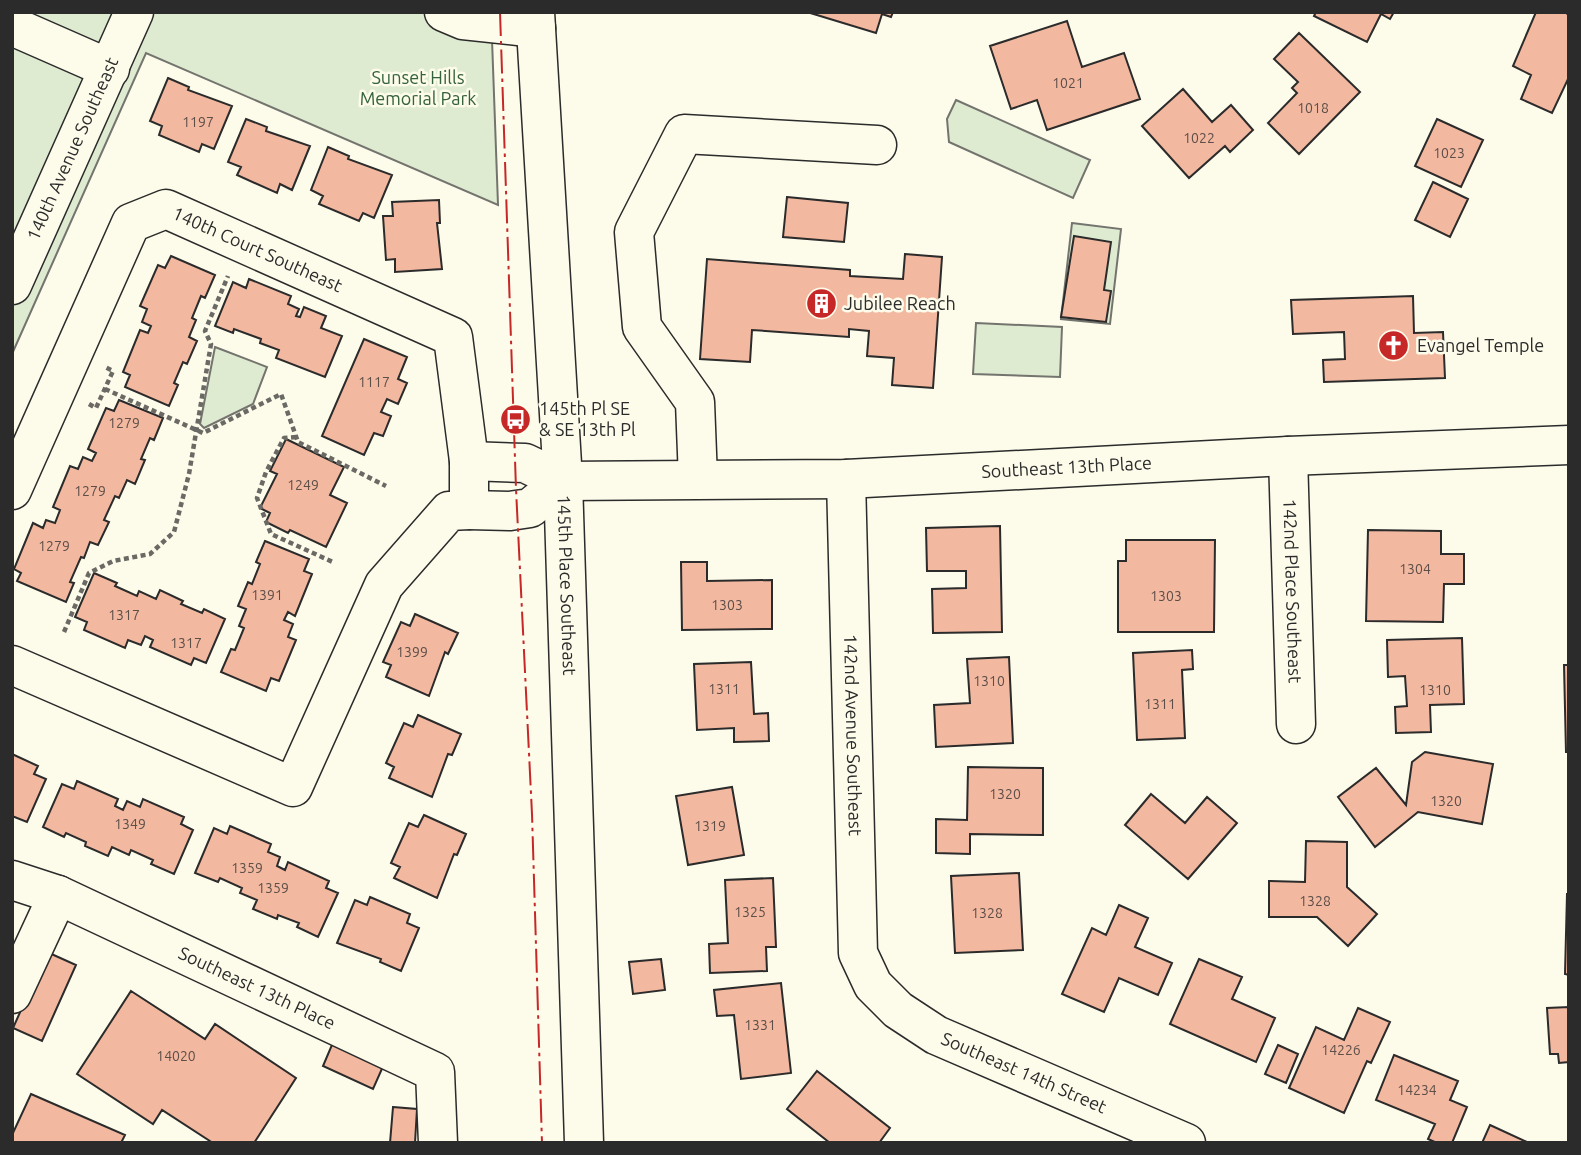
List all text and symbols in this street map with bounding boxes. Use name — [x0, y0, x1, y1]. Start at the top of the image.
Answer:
street label: 140th Avenue Southeast — [22, 54, 121, 243]
park label: Sunset Hills Memorial Park — [360, 67, 476, 108]
house number: 1021 — [1052, 75, 1084, 91]
house number: 1018 — [1297, 100, 1329, 116]
house number: 1197 — [182, 114, 214, 130]
house number: 1022 — [1183, 130, 1215, 146]
house number: 1023 — [1433, 145, 1465, 161]
street label: 140th Court Southeast — [170, 202, 346, 295]
building icon: Jubilee Reach — [804, 287, 838, 321]
place label: Jubilee Reach — [844, 293, 956, 313]
church icon: Evangel Temple — [1377, 329, 1411, 363]
place label: Evangel Temple — [1417, 335, 1544, 355]
house number: 1117 — [358, 374, 390, 390]
place label: 145th Pl SE & SE 13th Pl — [539, 398, 636, 439]
bus stop icon: 145th Pl SE & SE 13th Pl — [499, 402, 533, 436]
house number: 1279 — [108, 415, 140, 431]
street label: Southeast 13th Place — [981, 452, 1152, 481]
house number: 1249 — [287, 477, 319, 493]
house number: 1279 — [74, 483, 106, 499]
street label: 145th Place Southeast — [554, 494, 580, 676]
street label: 142nd Place Southeast — [1280, 499, 1306, 683]
house number: 1279 — [38, 538, 70, 554]
house number: 1304 — [1399, 561, 1431, 577]
house number: 1391 — [251, 587, 283, 603]
house number: 1303 — [1150, 588, 1182, 604]
house number: 1303 — [711, 597, 743, 613]
house number: 1317 — [108, 607, 140, 623]
street label: 142nd Avenue Southeast — [841, 634, 866, 836]
house number: 1317 — [170, 635, 202, 651]
house number: 1399 — [396, 644, 428, 660]
house number: 1310 — [973, 673, 1005, 689]
house number: 1311 — [708, 681, 740, 697]
house number: 1310 — [1419, 682, 1451, 698]
house number: 1311 — [1144, 696, 1176, 712]
house number: 1320 — [989, 786, 1021, 802]
house number: 1320 — [1430, 793, 1462, 809]
house number: 1349 — [114, 816, 146, 832]
house number: 1319 — [694, 818, 726, 834]
house number: 1359 — [231, 860, 263, 876]
house number: 1359 — [257, 880, 289, 896]
house number: 1328 — [1299, 893, 1331, 909]
house number: 1325 — [734, 904, 766, 920]
house number: 1328 — [971, 905, 1003, 921]
street label: Southeast 13th Place — [176, 942, 339, 1033]
house number: 1331 — [744, 1017, 776, 1033]
street label: Southeast 14th Street — [939, 1028, 1110, 1116]
house number: 14226 — [1321, 1042, 1361, 1058]
house number: 14020 — [156, 1048, 196, 1064]
house number: 14234 — [1397, 1082, 1437, 1098]

